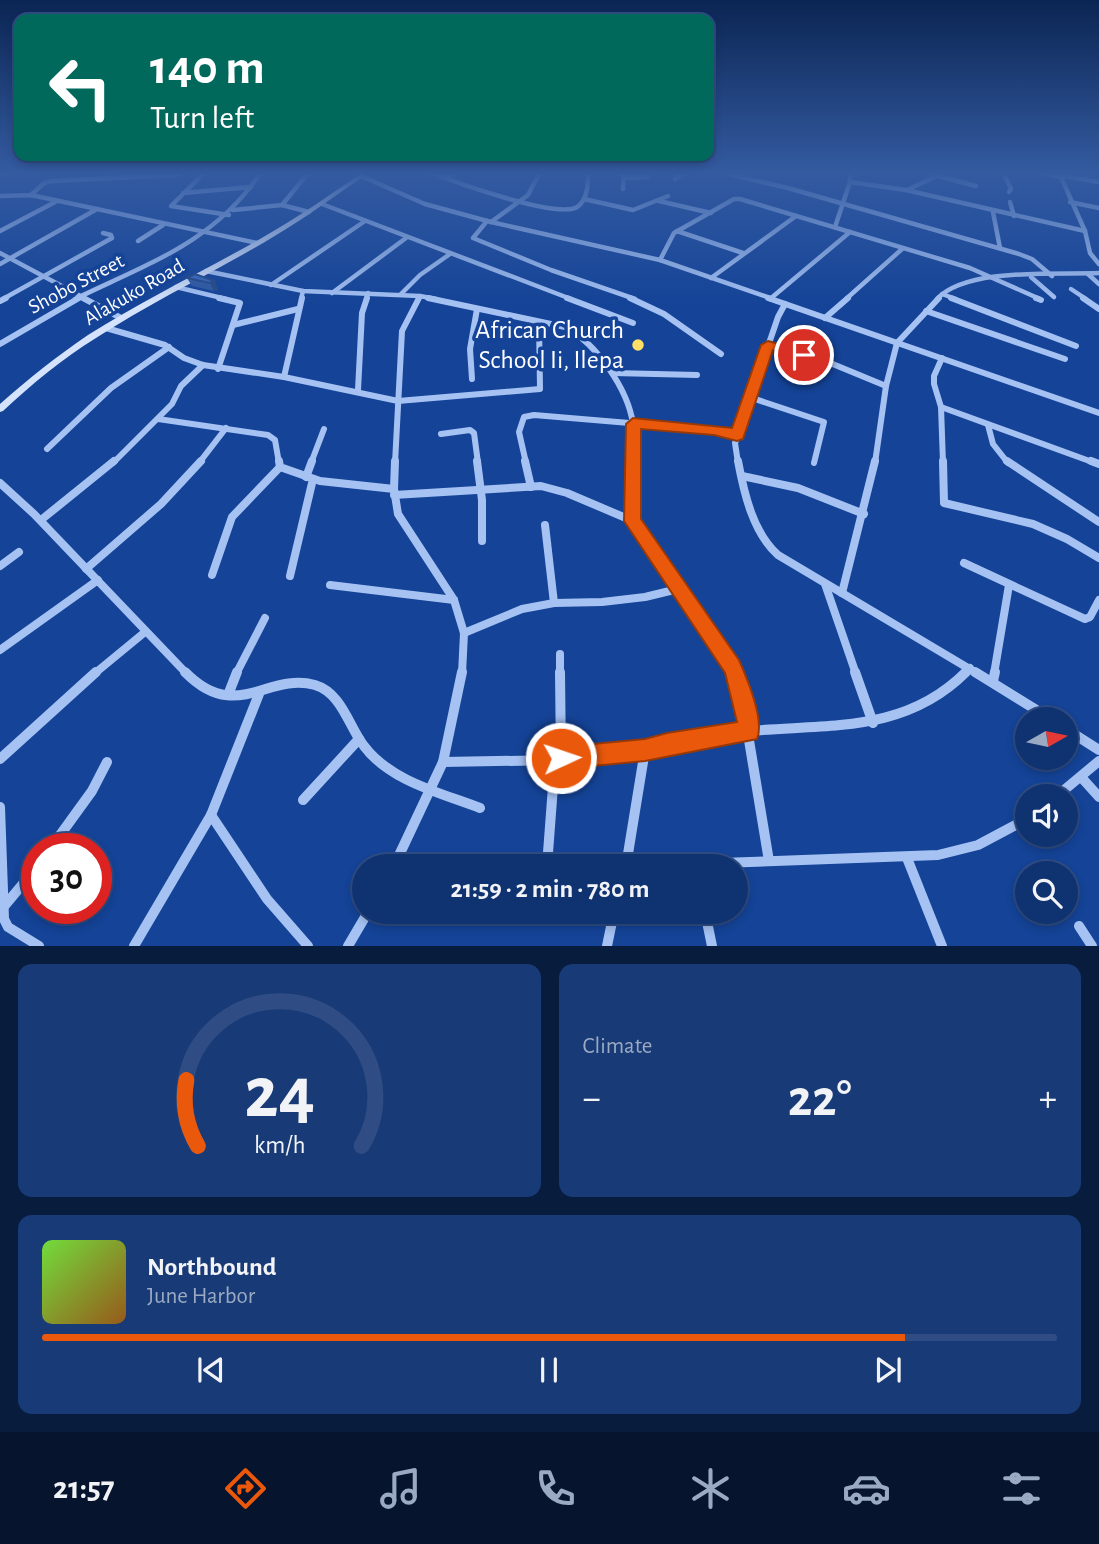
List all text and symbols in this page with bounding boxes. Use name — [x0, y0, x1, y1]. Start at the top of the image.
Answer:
icon: left — [35, 42, 126, 133]
text: 140 m — [150, 44, 265, 93]
text: Turn left — [150, 102, 254, 134]
street label: Shobo Street — [25, 250, 128, 318]
street label: Alakuko Road — [80, 255, 188, 329]
place label: African Church School Ii, Ilepa — [475, 317, 624, 373]
pin — [774, 325, 834, 385]
icon: arrive — [785, 336, 823, 374]
marker: African Church School Ii, Ilepa — [630, 337, 646, 353]
north arrow — [1015, 707, 1078, 770]
map controls — [1015, 707, 1078, 924]
position arrow — [524, 721, 598, 795]
button: sound — [1015, 784, 1078, 847]
speed limit sign: 30 — [21, 833, 112, 924]
button: search — [1015, 861, 1078, 924]
text: 21:59 · 2 min · 780 m — [450, 876, 650, 902]
text: Climate — [583, 1035, 652, 1058]
text: 24 — [244, 1059, 315, 1132]
text: 22° — [788, 1073, 852, 1125]
text: − — [583, 1080, 601, 1118]
text: + — [1039, 1080, 1057, 1118]
text: km/h — [253, 1133, 305, 1158]
text: Northbound — [147, 1254, 276, 1280]
text: June Harbor — [147, 1285, 255, 1308]
icon: previous — [192, 1351, 230, 1389]
icon: pause — [530, 1351, 568, 1389]
icon: next — [869, 1351, 907, 1389]
icon: directions — [221, 1464, 270, 1513]
icon: music — [376, 1464, 425, 1513]
icon: phone — [531, 1464, 580, 1513]
icon: climate — [686, 1464, 735, 1513]
icon: car — [842, 1464, 891, 1513]
icon: filters — [997, 1464, 1046, 1513]
text: 21:57 — [53, 1472, 115, 1504]

